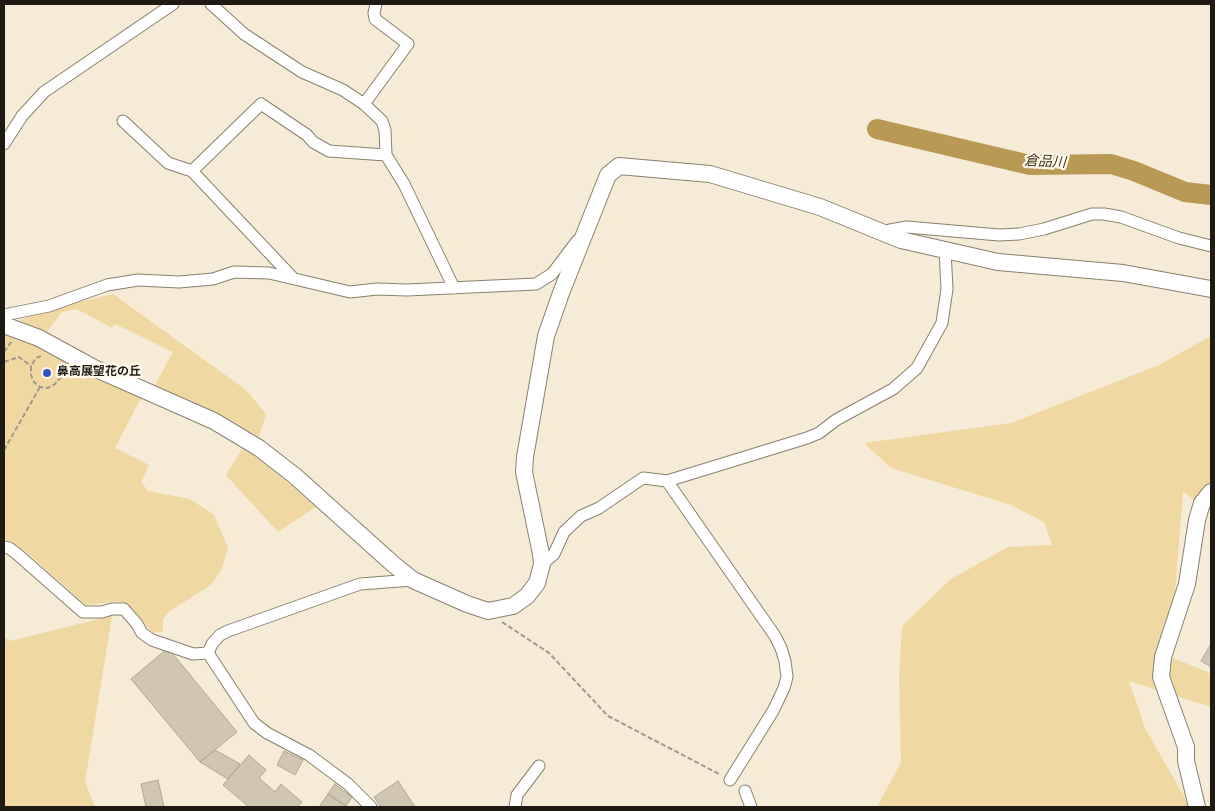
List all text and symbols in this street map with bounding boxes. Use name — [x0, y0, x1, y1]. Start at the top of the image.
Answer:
water label: 倉品川 — [1024, 154, 1066, 172]
place label: 鼻高展望花の丘 — [57, 366, 141, 380]
marker: 鼻高展望花の丘 — [41, 367, 53, 379]

